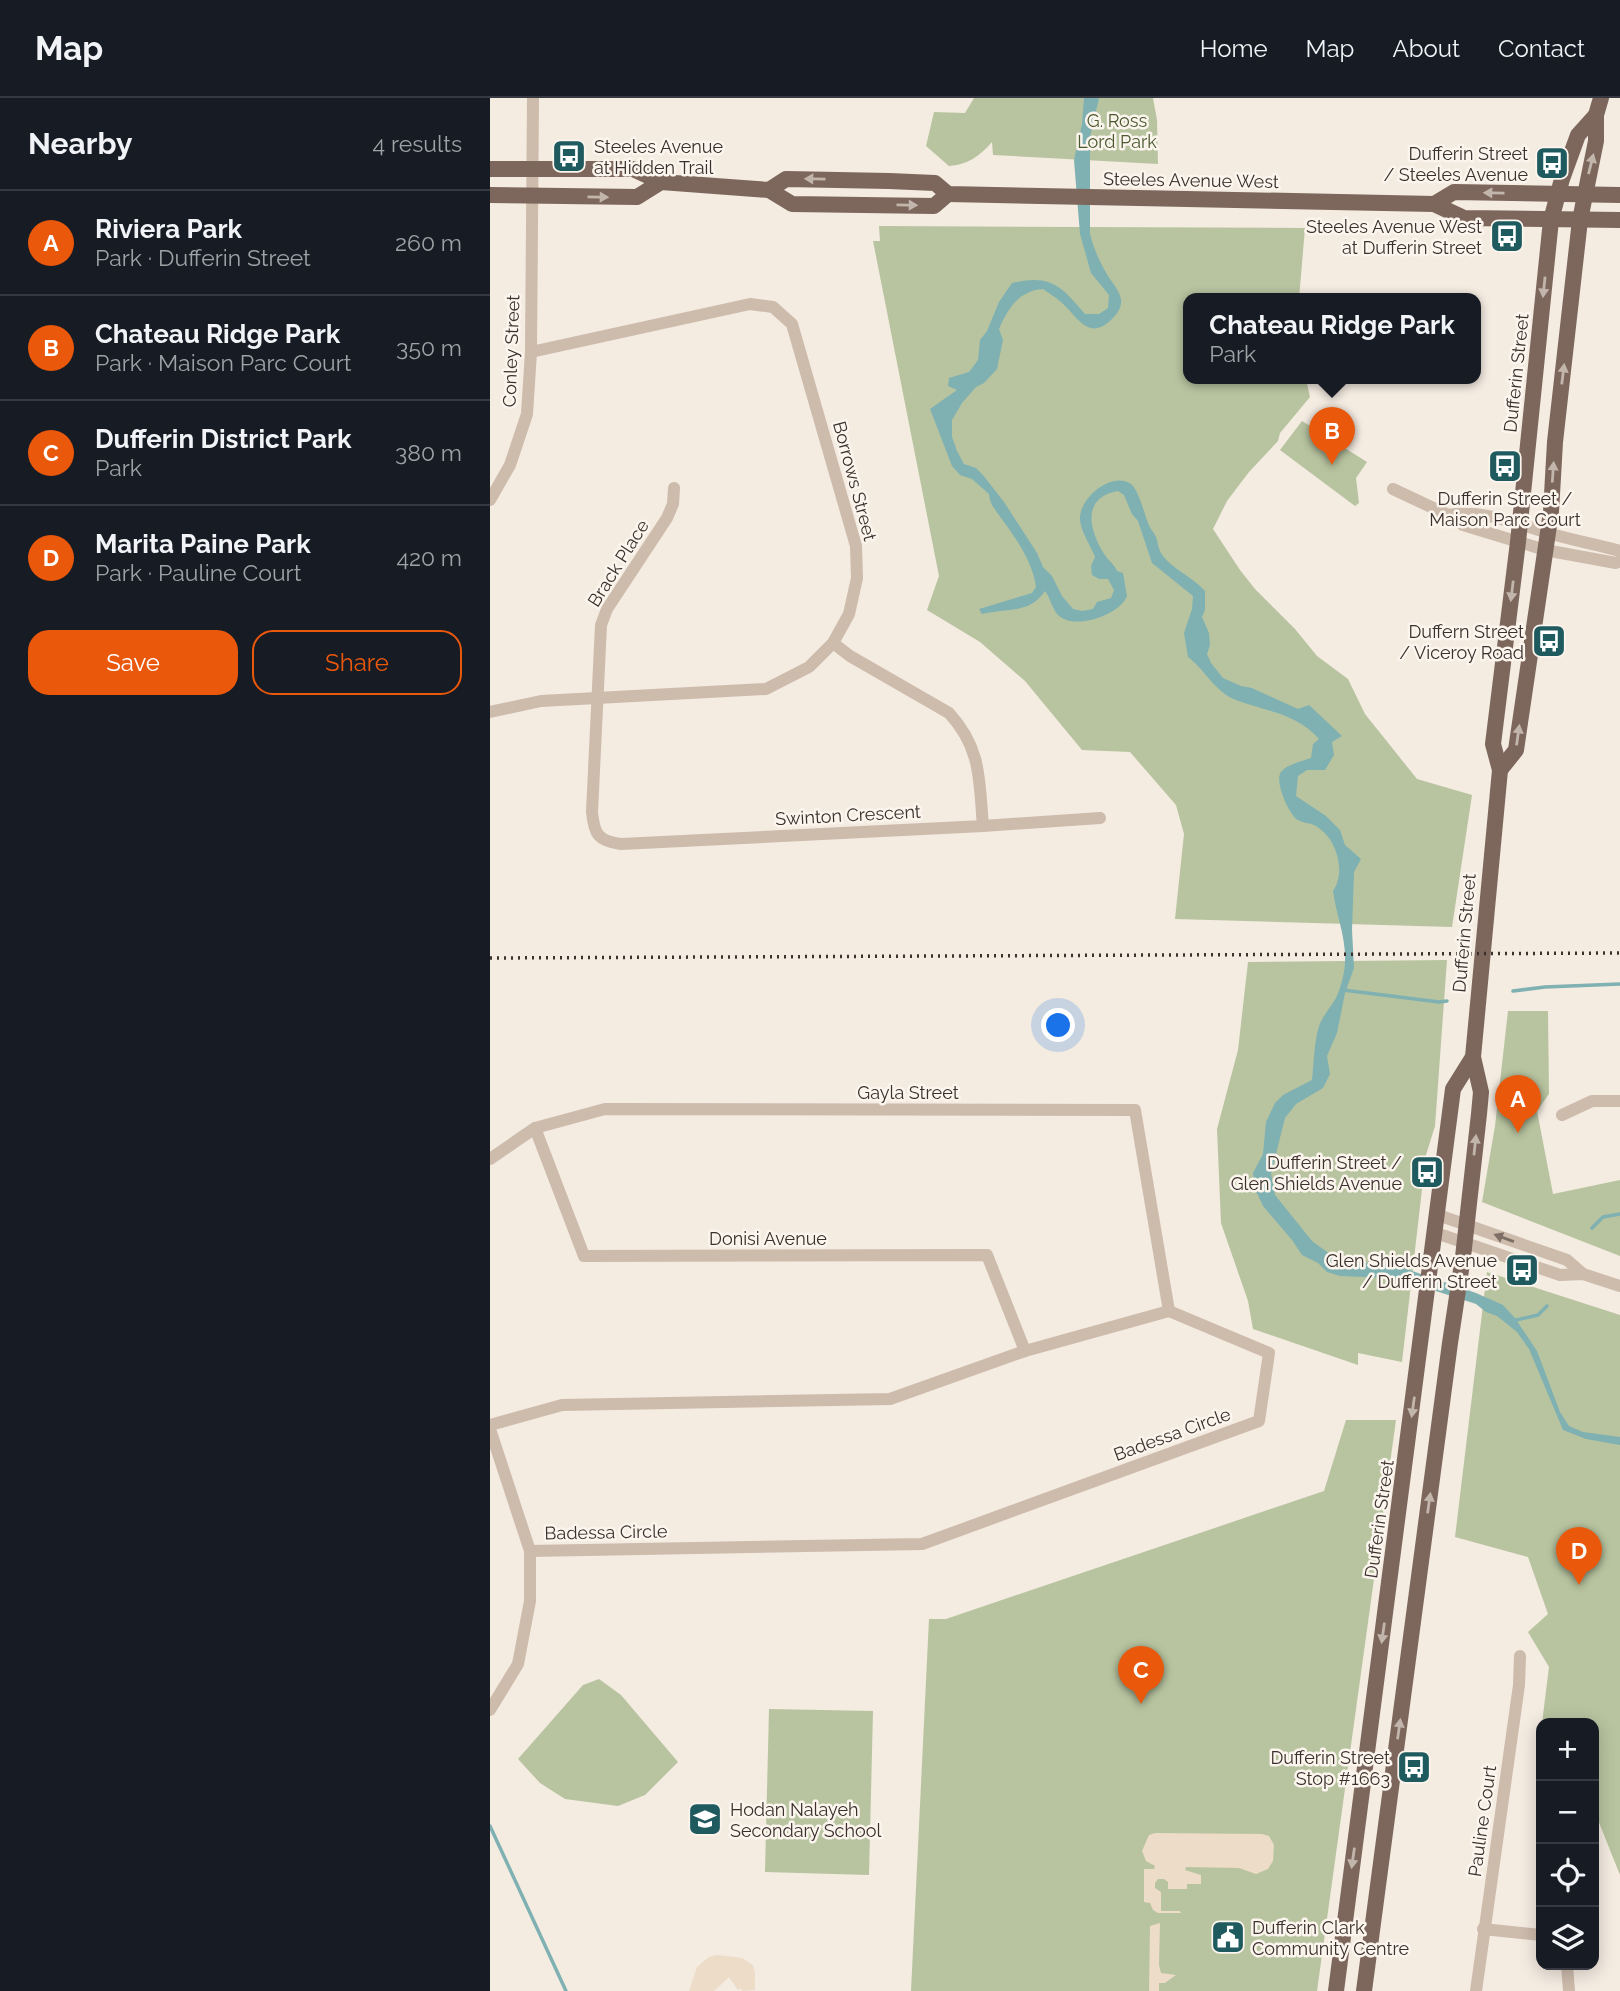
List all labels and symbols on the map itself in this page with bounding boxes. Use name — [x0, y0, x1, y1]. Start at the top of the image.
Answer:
park label: G. Ross Lord Park — [1077, 110, 1157, 152]
place label: Steeles Avenue at Hidden Trail — [594, 136, 724, 178]
bus stop icon: Steeles Avenue at Hidden Trail — [550, 137, 588, 175]
place label: Dufferin Street / Steeles Avenue — [1383, 143, 1528, 185]
bus stop icon: Dufferin Street / Steeles Avenue — [1533, 144, 1571, 182]
one-way arrow — [1586, 153, 1597, 175]
street label: Steeles Avenue West — [1103, 168, 1279, 192]
one-way arrow — [803, 174, 825, 185]
one-way arrow — [1483, 187, 1505, 198]
one-way arrow — [588, 191, 610, 203]
one-way arrow — [896, 199, 918, 211]
place label: Steeles Avenue West at Dufferin Street — [1306, 216, 1482, 258]
bus stop icon: Steeles Avenue West at Dufferin Street — [1488, 217, 1526, 255]
one-way arrow — [1539, 277, 1550, 299]
street label: Conley Street — [499, 294, 523, 408]
street label: Dufferin Street — [1499, 312, 1533, 434]
one-way arrow — [1558, 363, 1569, 385]
pin: B — [1309, 407, 1355, 465]
street label: Borrows Street — [829, 419, 881, 543]
bus stop icon: Dufferin Street / Maison Parc Court — [1486, 447, 1524, 485]
one-way arrow — [1548, 461, 1559, 483]
place label: Dufferin Street / Maison Parc Court — [1429, 488, 1581, 530]
street label: Brack Place — [583, 515, 653, 610]
one-way arrow — [1506, 580, 1517, 602]
place label: Duffern Street / Viceroy Road — [1399, 621, 1524, 663]
bus stop icon: Duffern Street / Viceroy Road — [1530, 622, 1568, 660]
one-way arrow — [1512, 724, 1523, 746]
street label: Swinton Crescent — [775, 801, 921, 829]
street label: Dufferin Street — [1448, 873, 1480, 993]
your location — [1041, 1008, 1075, 1042]
pin: A — [1495, 1075, 1541, 1133]
street label: Gayla Street — [857, 1082, 959, 1103]
one-way arrow — [1470, 1134, 1481, 1156]
place label: Dufferin Street / Glen Shields Avenue — [1231, 1152, 1402, 1194]
bus stop icon: Dufferin Street / Glen Shields Avenue — [1408, 1153, 1446, 1191]
street label: Donisi Avenue — [709, 1228, 827, 1249]
one-way arrow — [1493, 1232, 1514, 1243]
place label: Glen Shields Avenue / Dufferin Street — [1326, 1250, 1497, 1292]
bus stop icon: Glen Shields Avenue / Dufferin Street — [1503, 1251, 1541, 1289]
one-way arrow — [1407, 1396, 1418, 1418]
street label: Badessa Circle — [1111, 1403, 1234, 1465]
street label: Dufferin Street — [1360, 1458, 1398, 1580]
one-way arrow — [1423, 1492, 1434, 1514]
street label: Badessa Circle — [544, 1520, 668, 1544]
pin: D — [1556, 1527, 1602, 1585]
one-way arrow — [1377, 1622, 1388, 1644]
pin: C — [1118, 1646, 1164, 1704]
one-way arrow — [1393, 1718, 1404, 1740]
place label: Dufferin Street Stop #1663 — [1270, 1747, 1390, 1789]
bus stop icon: Dufferin Street Stop #1663 — [1395, 1748, 1433, 1786]
street label: Pauline Court — [1464, 1764, 1500, 1878]
place label: Hodan Nalayeh Secondary School — [730, 1799, 881, 1841]
school or university icon: Hodan Nalayeh Secondary School — [686, 1800, 724, 1838]
one-way arrow — [1348, 1847, 1359, 1869]
place label: Dufferin Clark Community Centre — [1252, 1917, 1410, 1959]
public building icon: Dufferin Clark Community Centre — [1209, 1918, 1247, 1956]

